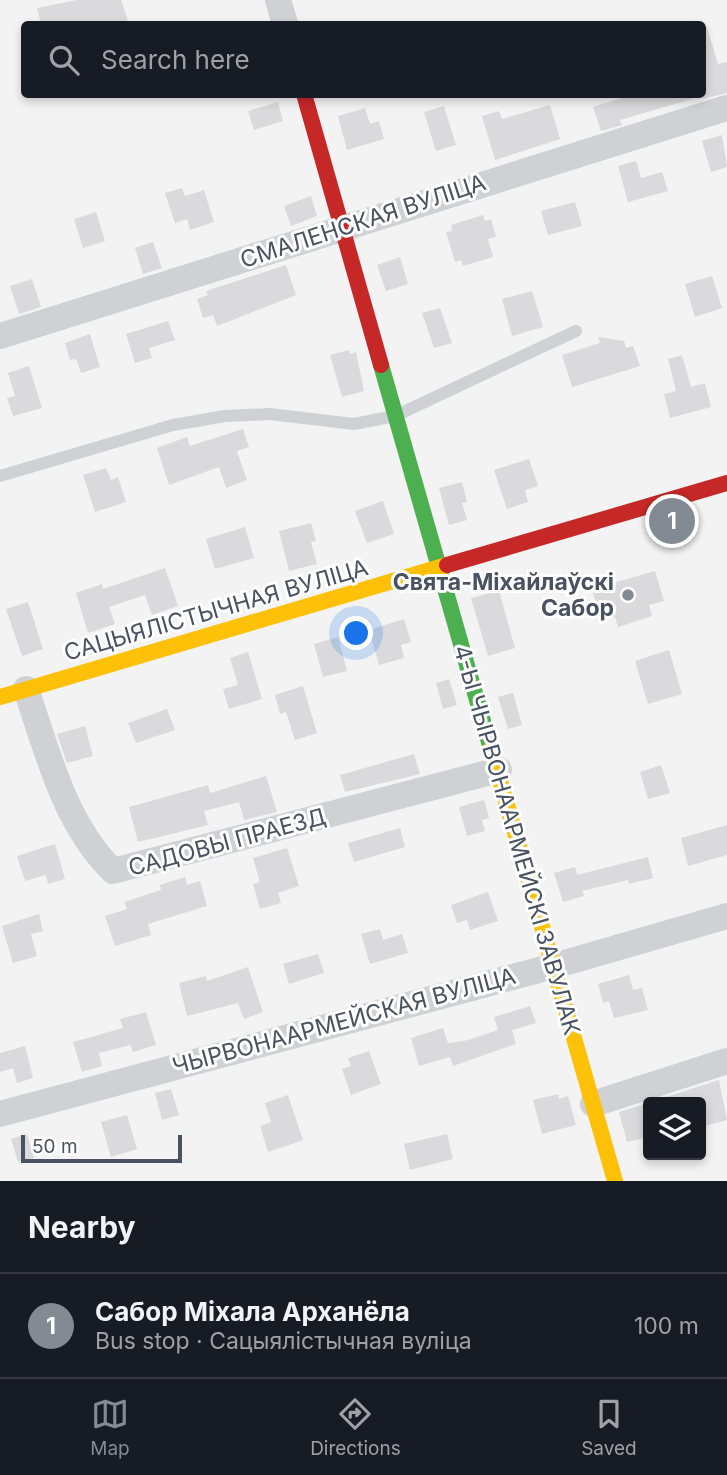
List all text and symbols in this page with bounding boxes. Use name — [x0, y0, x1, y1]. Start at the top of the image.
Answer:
search box — [21, 21, 706, 98]
icon: search — [45, 41, 83, 79]
text: Search here — [101, 44, 250, 75]
street label: СМАЛЕНСКАЯ ВУЛІЦА — [237, 168, 489, 274]
pin: 1 — [649, 495, 695, 547]
street label: САЦЫЯЛІСТЫЧНАЯ ВУЛІЦА — [61, 553, 371, 667]
place label: Свята-Міхайлаўскі Сабор — [393, 568, 614, 622]
marker: Свята-Міхайлаўскі Сабор — [620, 587, 636, 603]
your location — [339, 616, 373, 650]
street label: 4-Ы ЧЫРВОНААРМЕЙСКІ ЗАВУЛАК — [448, 642, 586, 1038]
street label: САДОВЫ ПРАЕЗД — [125, 802, 329, 882]
street label: ЧЫРВОНААРМЕЙСКАЯ ВУЛІЦА — [169, 962, 519, 1080]
map controls — [643, 1097, 706, 1160]
button: layers — [643, 1097, 706, 1160]
scale bar — [21, 1132, 182, 1164]
text: 50 m — [32, 1135, 78, 1158]
text: Nearby — [28, 1209, 136, 1245]
text: Сабор Міхала Арханёла — [95, 1296, 410, 1327]
text: 1 — [46, 1312, 56, 1340]
text: 100 m — [634, 1312, 699, 1340]
text: Bus stop · Сацыялістычная вуліца — [95, 1327, 472, 1355]
tab: Map — [90, 1395, 130, 1460]
tab: Directions — [310, 1395, 401, 1460]
tab: Saved — [581, 1395, 637, 1460]

